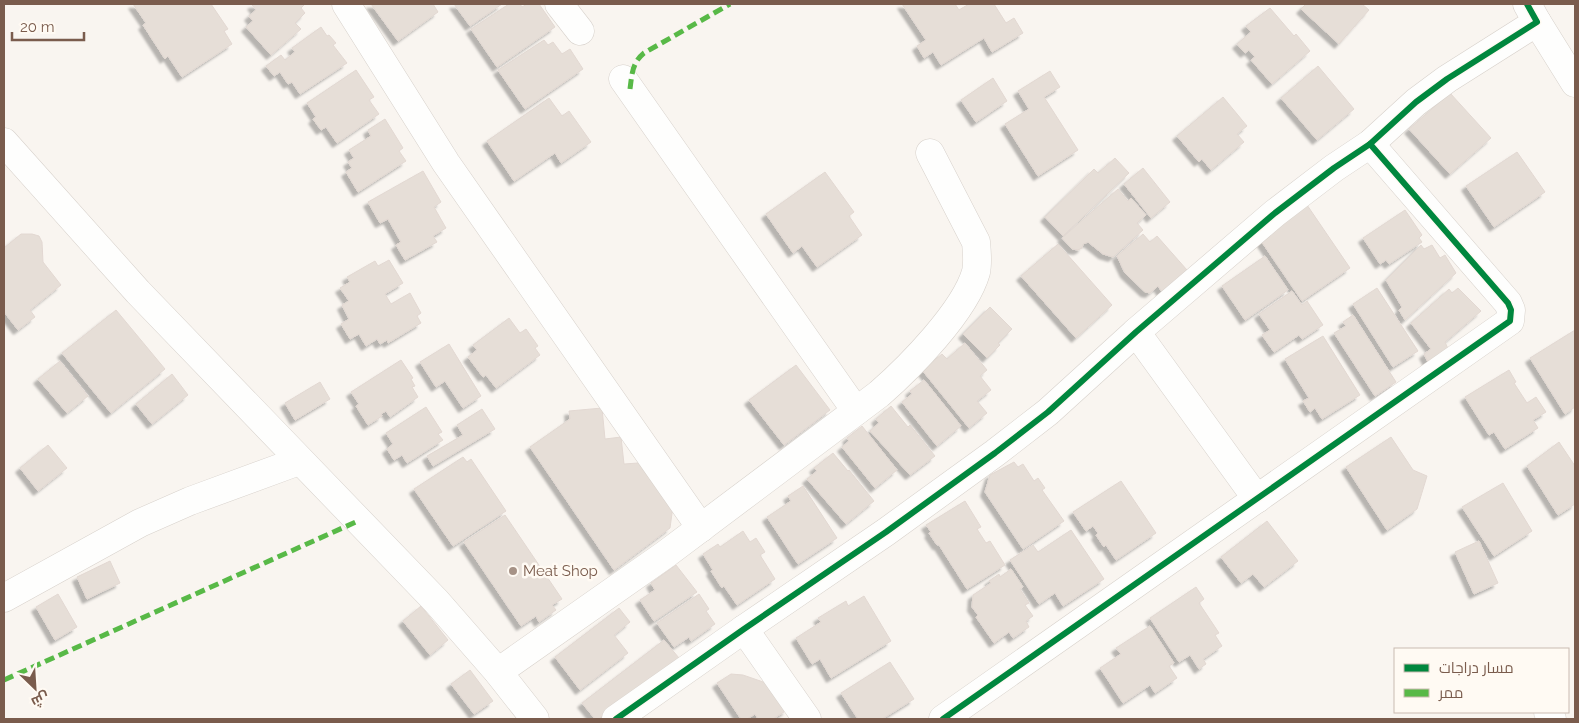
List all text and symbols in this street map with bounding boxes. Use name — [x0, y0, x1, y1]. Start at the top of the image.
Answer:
scale bar — [12, 10, 85, 42]
text: 20 m — [20, 18, 55, 36]
place label: Meat Shop — [523, 562, 598, 580]
marker: Meat Shop — [507, 565, 519, 577]
legend — [1394, 648, 1569, 713]
text: مسار دراجات — [1439, 659, 1514, 677]
north arrow — [10, 663, 60, 713]
text: ممر — [1438, 684, 1463, 702]
text: ش — [29, 688, 52, 711]

